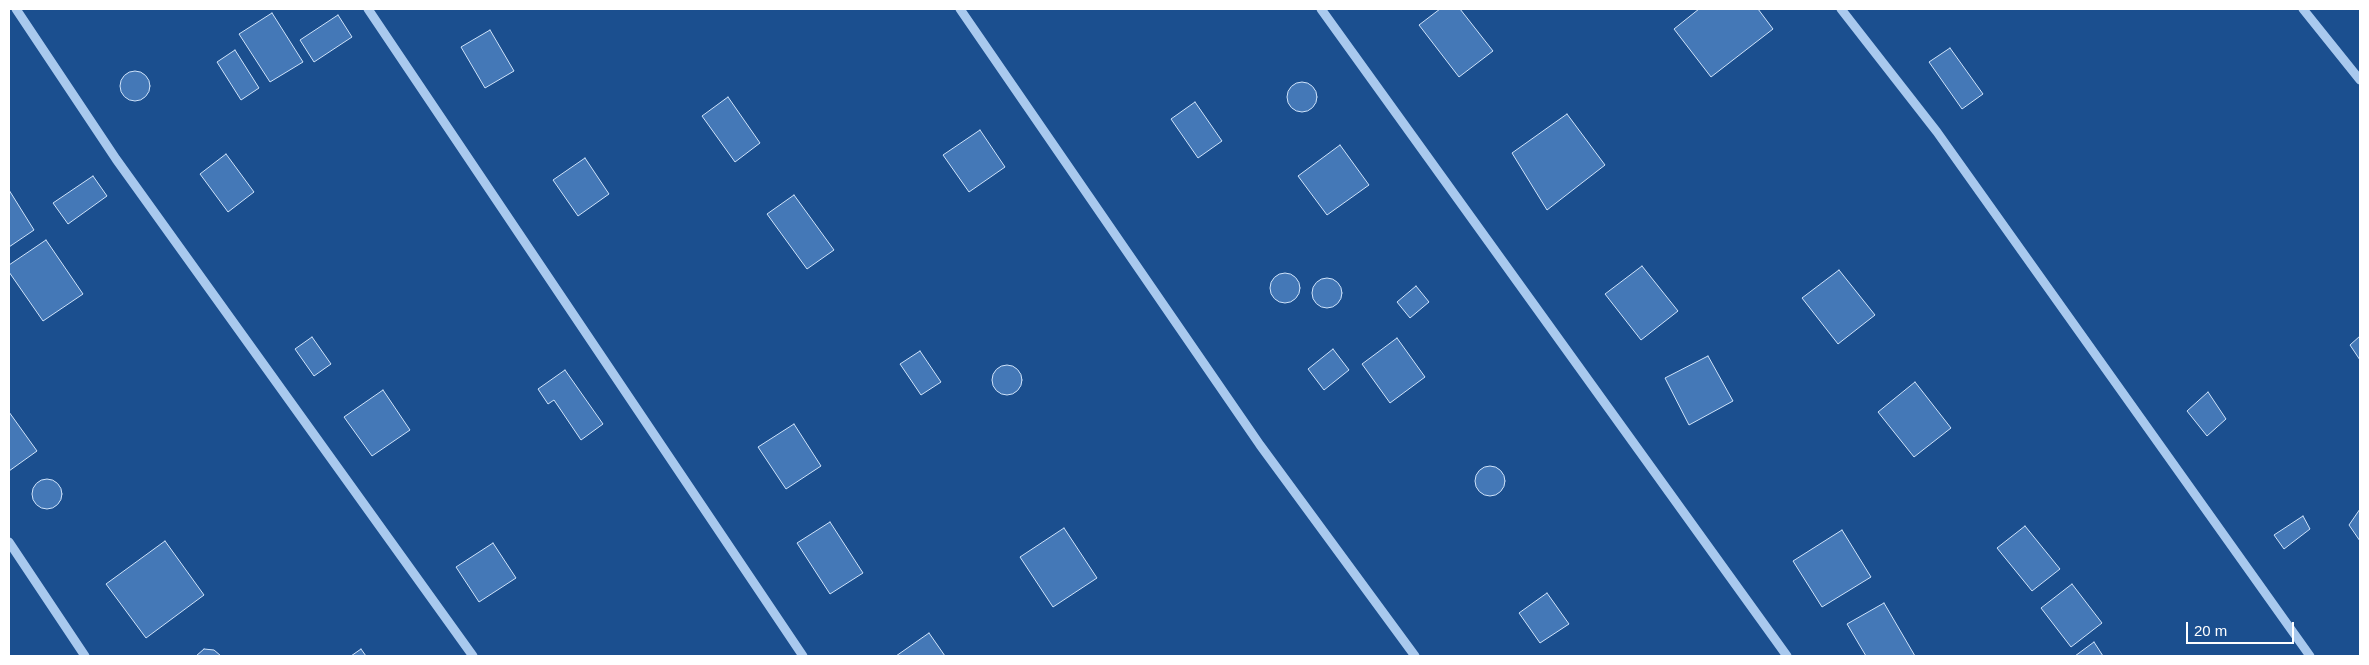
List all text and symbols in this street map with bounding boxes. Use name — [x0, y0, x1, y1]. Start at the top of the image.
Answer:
scale bar — [2189, 612, 2296, 644]
text: 20 m — [2194, 622, 2227, 639]

